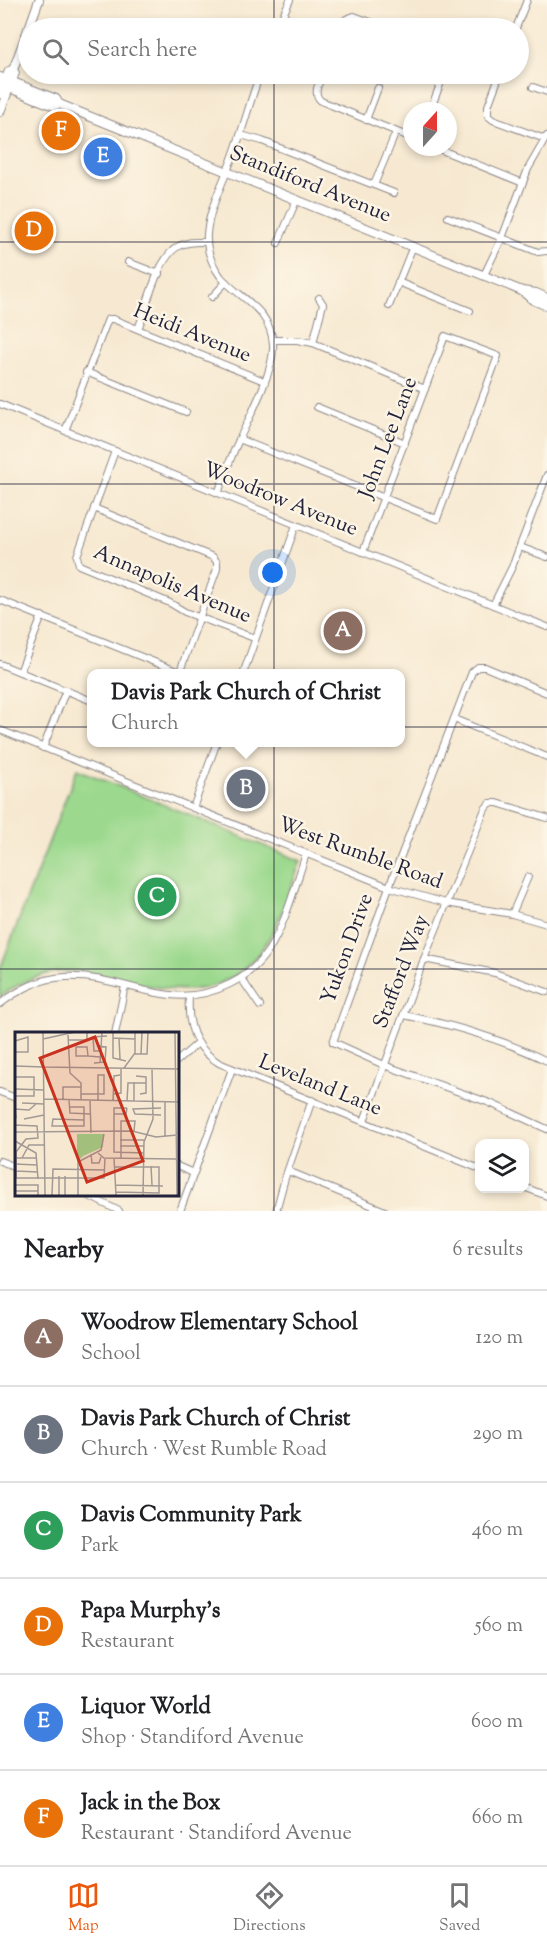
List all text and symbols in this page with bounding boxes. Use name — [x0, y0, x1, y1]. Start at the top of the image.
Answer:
search box — [18, 18, 529, 84]
icon: search — [39, 35, 72, 68]
text: Search here — [87, 35, 197, 67]
north arrow — [403, 102, 457, 156]
pin: F — [42, 108, 80, 154]
pin: E — [84, 134, 122, 180]
street label: Standiford Avenue — [225, 139, 395, 231]
pin: D — [15, 208, 54, 254]
street label: Heidi Avenue — [129, 297, 255, 371]
street label: John Lee Lane — [352, 373, 426, 504]
street label: Woodrow Avenue — [198, 455, 362, 545]
street label: Annapolis Avenue — [88, 538, 256, 632]
your location — [258, 558, 287, 587]
pin: A — [324, 608, 362, 654]
popup — [87, 669, 405, 747]
text: Davis Park Church of Christ — [111, 678, 381, 710]
text: Church — [111, 710, 179, 739]
pin: B — [226, 766, 266, 812]
street label: West Rumble Road — [273, 810, 447, 898]
pin: C — [138, 874, 176, 920]
street label: Yukon Drive — [314, 890, 382, 1008]
street label: Stafford Way — [367, 910, 438, 1033]
inset map — [15, 1032, 178, 1196]
street label: Leveland Lane — [254, 1048, 386, 1124]
map controls — [475, 1139, 529, 1193]
button: layers — [475, 1139, 529, 1193]
text: Nearby — [24, 1232, 104, 1269]
text: 6 results — [453, 1236, 523, 1265]
text: Woodrow Elementary School — [81, 1308, 358, 1340]
text: A — [35, 1324, 52, 1353]
text: 120 m — [475, 1324, 523, 1353]
text: School — [81, 1340, 141, 1369]
text: Davis Park Church of Christ — [81, 1404, 350, 1436]
text: B — [37, 1420, 50, 1449]
text: 290 m — [473, 1420, 523, 1449]
text: Church · West Rumble Road — [81, 1436, 327, 1465]
text: Davis Community Park — [81, 1500, 302, 1532]
text: C — [35, 1516, 52, 1545]
text: 460 m — [472, 1516, 523, 1545]
text: Park — [81, 1532, 119, 1561]
text: Papa Murphy's — [81, 1596, 220, 1628]
text: D — [36, 1612, 51, 1641]
text: 560 m — [475, 1612, 523, 1641]
text: Restaurant — [81, 1628, 174, 1657]
text: Liquor World — [81, 1692, 211, 1724]
text: E — [37, 1708, 50, 1737]
text: 600 m — [471, 1708, 523, 1737]
text: Shop · Standiford Avenue — [81, 1724, 304, 1753]
text: Jack in the Box — [81, 1788, 221, 1820]
text: F — [38, 1804, 49, 1833]
text: 660 m — [472, 1804, 523, 1833]
text: Restaurant · Standiford Avenue — [81, 1820, 352, 1849]
tab: Map — [67, 1879, 100, 1938]
tab: Directions — [233, 1879, 306, 1938]
tab: Saved — [439, 1879, 480, 1938]

